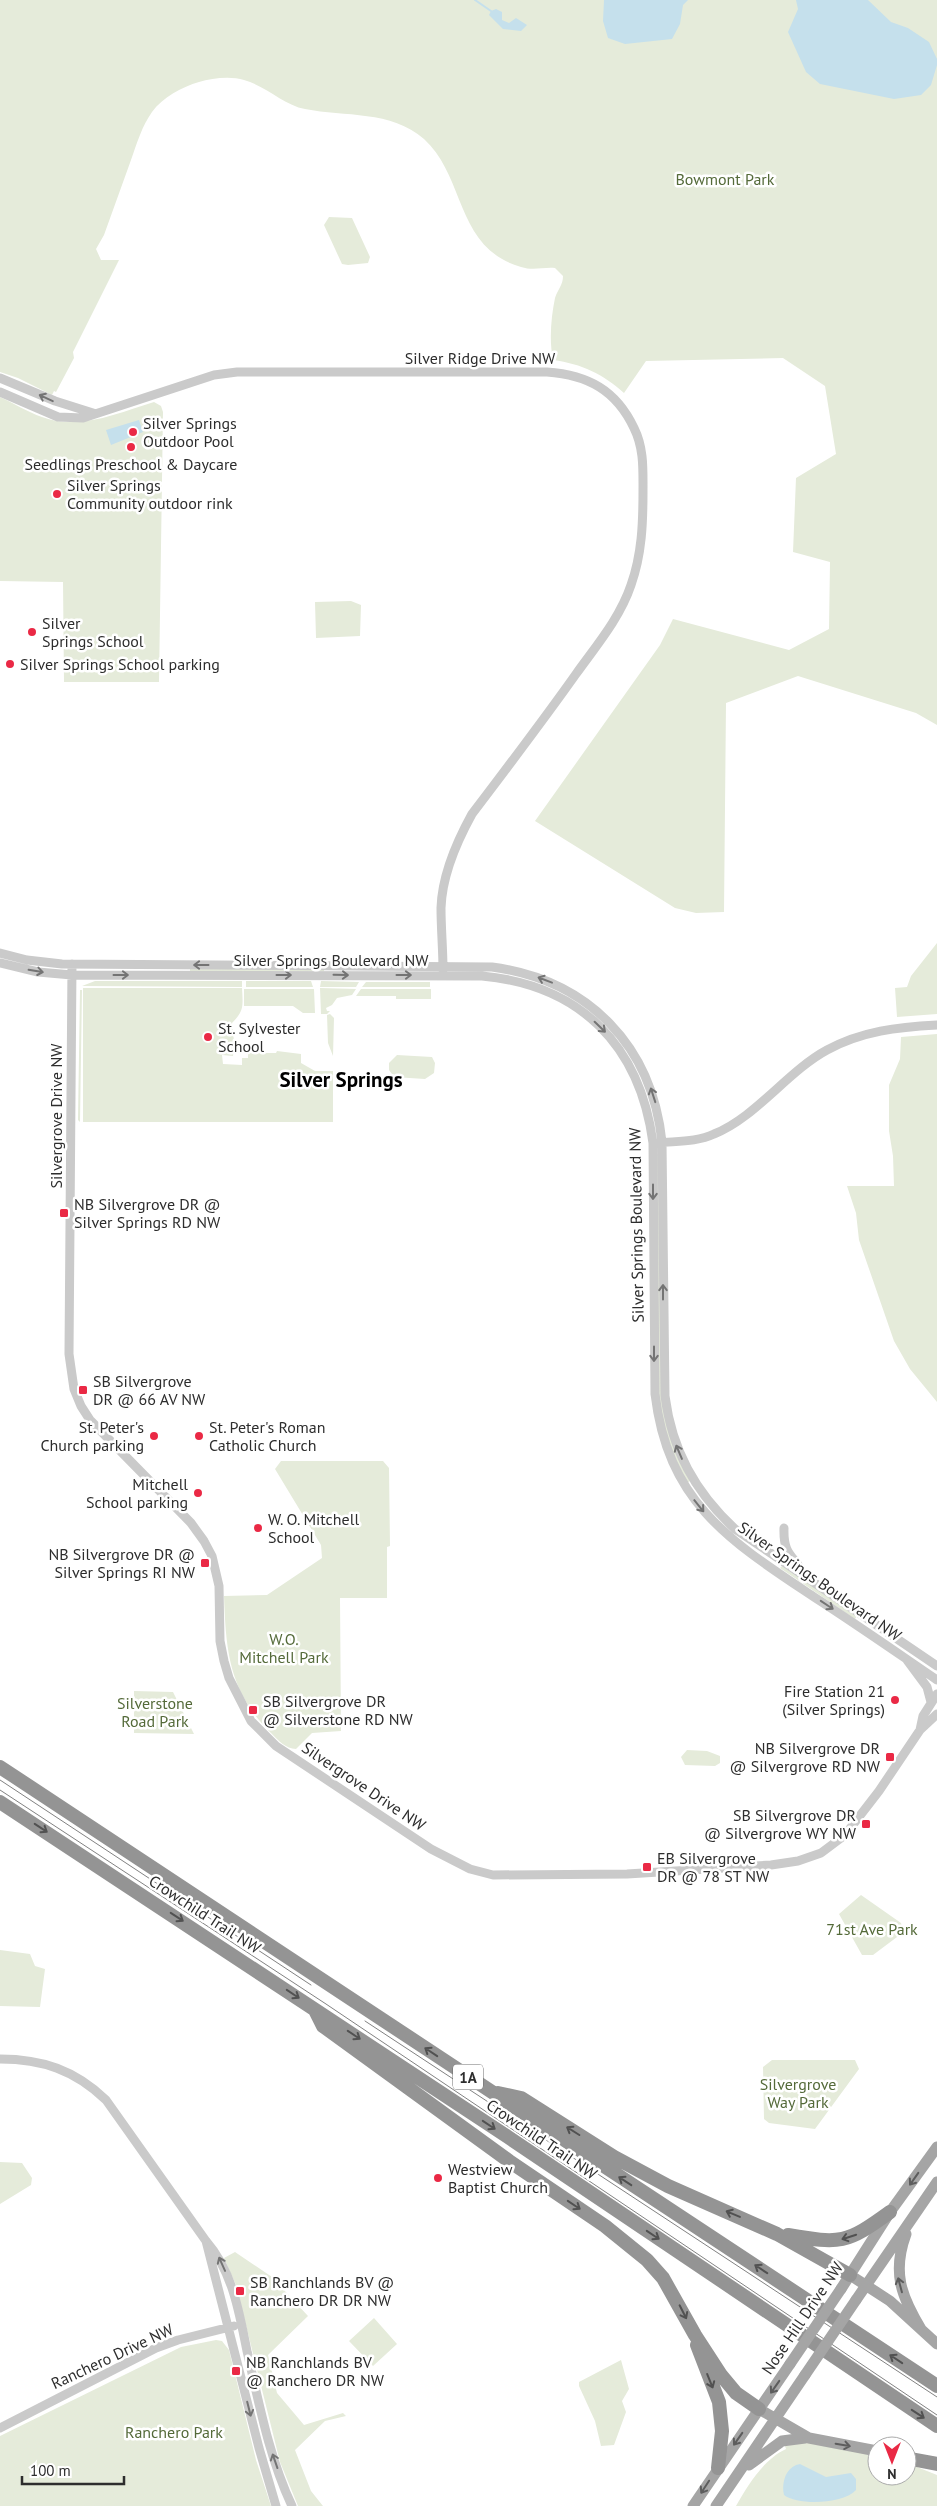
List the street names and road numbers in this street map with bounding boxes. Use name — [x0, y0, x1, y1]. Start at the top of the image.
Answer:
street label: Silver Ridge Drive NW — [405, 348, 556, 368]
street label: Silver Springs Boulevard NW — [233, 950, 429, 970]
street label: Silvergrove Drive NW — [46, 1043, 66, 1189]
street label: Silver Springs Boulevard NW — [624, 1127, 648, 1323]
street label: Silver Springs Boulevard NW — [734, 1517, 906, 1646]
street label: Silvergrove Drive NW — [298, 1737, 430, 1835]
street label: Crowchild Trail NW — [145, 1870, 265, 1958]
road number: 1A — [453, 2064, 483, 2090]
street label: Crowchild Trail NW — [483, 2095, 602, 2184]
street label: Nose Hill Drive NW — [757, 2257, 847, 2378]
street label: Ranchero Drive NW — [48, 2319, 177, 2393]

